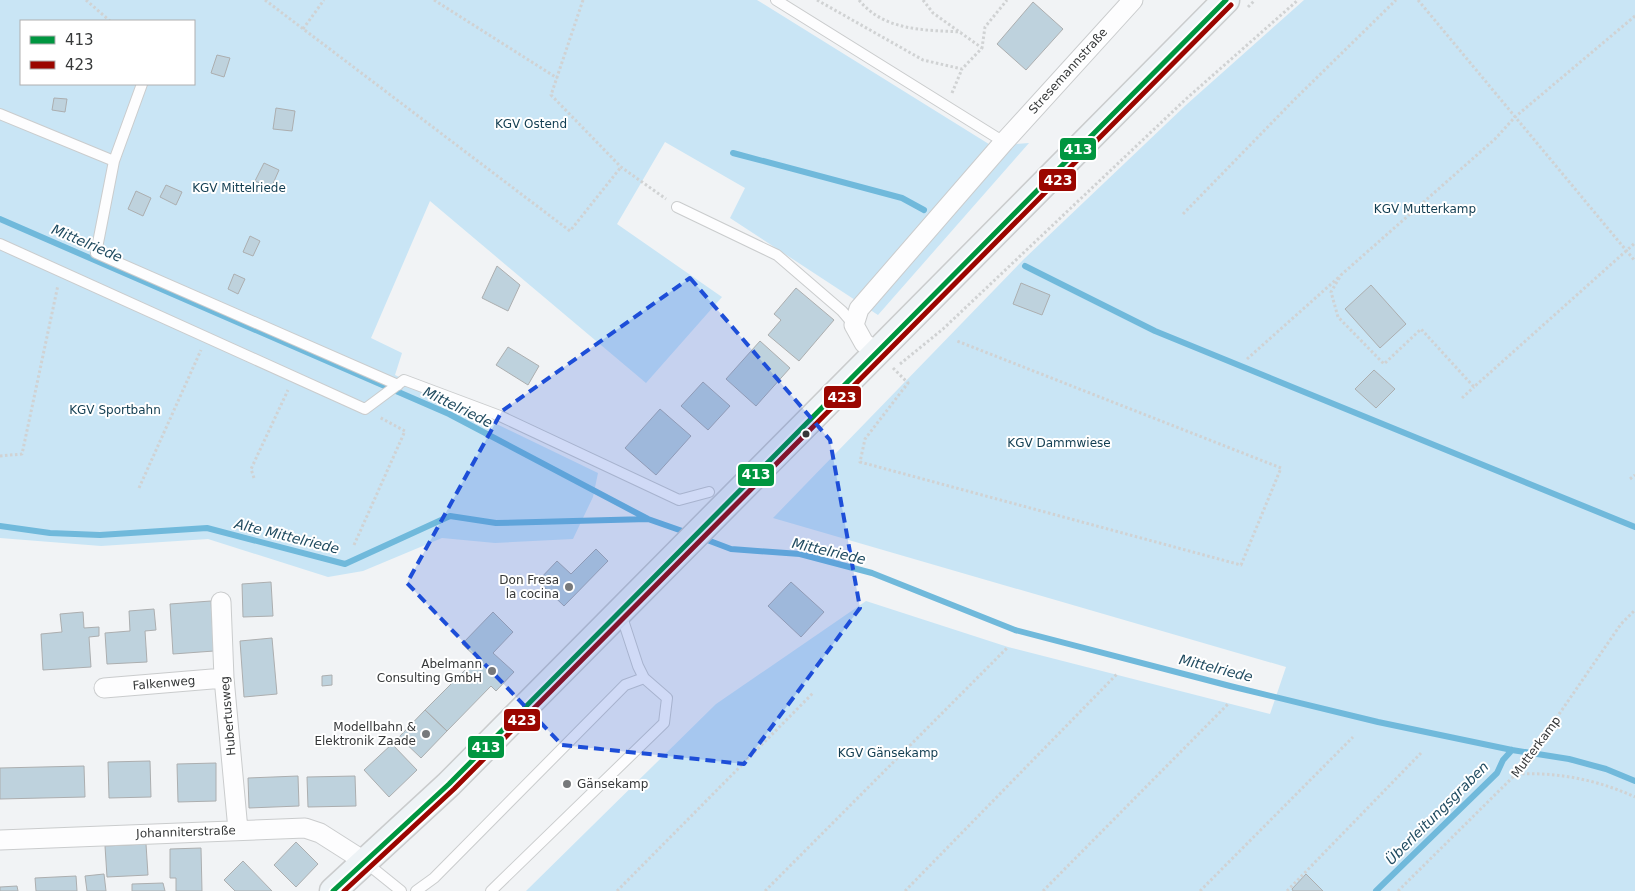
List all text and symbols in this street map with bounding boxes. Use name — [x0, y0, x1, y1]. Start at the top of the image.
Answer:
legend — [20, 20, 195, 85]
street label: Stresemannstraße — [1026, 25, 1110, 117]
text: 413 — [65, 31, 94, 49]
text: 423 — [65, 56, 94, 74]
park label: KGV Ostend — [495, 117, 567, 131]
line badge: 413 — [1059, 137, 1097, 161]
text: 413 — [1063, 141, 1093, 157]
line badge: 423 — [1038, 168, 1077, 192]
text: 423 — [1043, 172, 1073, 188]
park label: KGV Mittelriede — [192, 181, 286, 195]
park label: KGV Mutterkamp — [1374, 202, 1476, 216]
water label: Mittelriede — [49, 221, 125, 265]
water label: Mittelriede — [421, 383, 495, 431]
line badge: 423 — [823, 385, 862, 409]
text: 423 — [827, 389, 857, 405]
park label: KGV Sportbahn — [69, 403, 161, 417]
unlabelled marker — [801, 429, 811, 439]
park label: KGV Dammwiese — [1007, 436, 1111, 450]
line badge: 413 — [737, 463, 775, 487]
text: 413 — [741, 466, 771, 482]
water label: Alte Mittelriede — [232, 515, 341, 557]
water label: Mittelriede — [791, 535, 867, 567]
place label: Don Fresa la cocina — [499, 573, 559, 601]
marker: Don Fresa la cocina — [563, 581, 575, 593]
water label: Mittelriede — [1178, 651, 1254, 685]
place label: Abelmann Consulting GmbH — [377, 657, 482, 685]
marker: Abelmann Consulting GmbH — [486, 665, 498, 677]
street label: Falkenweg — [132, 673, 196, 693]
street label: Hubertusweg — [218, 676, 238, 756]
line badge: 423 — [503, 708, 541, 732]
text: 423 — [507, 712, 537, 728]
street label: Mutterkamp — [1508, 714, 1564, 780]
place label: Modellbahn & Elektronik Zaade — [314, 720, 416, 748]
marker: Modellbahn & Elektronik Zaade — [420, 728, 432, 740]
line badge: 413 — [467, 735, 505, 759]
text: 413 — [471, 739, 501, 755]
park label: KGV Gänsekamp — [838, 746, 938, 760]
water label: Überleitungsgraben — [1382, 758, 1492, 868]
place label: Gänsekamp — [577, 777, 648, 791]
marker: Gänsekamp — [561, 778, 573, 790]
street label: Johanniterstraße — [135, 823, 236, 841]

